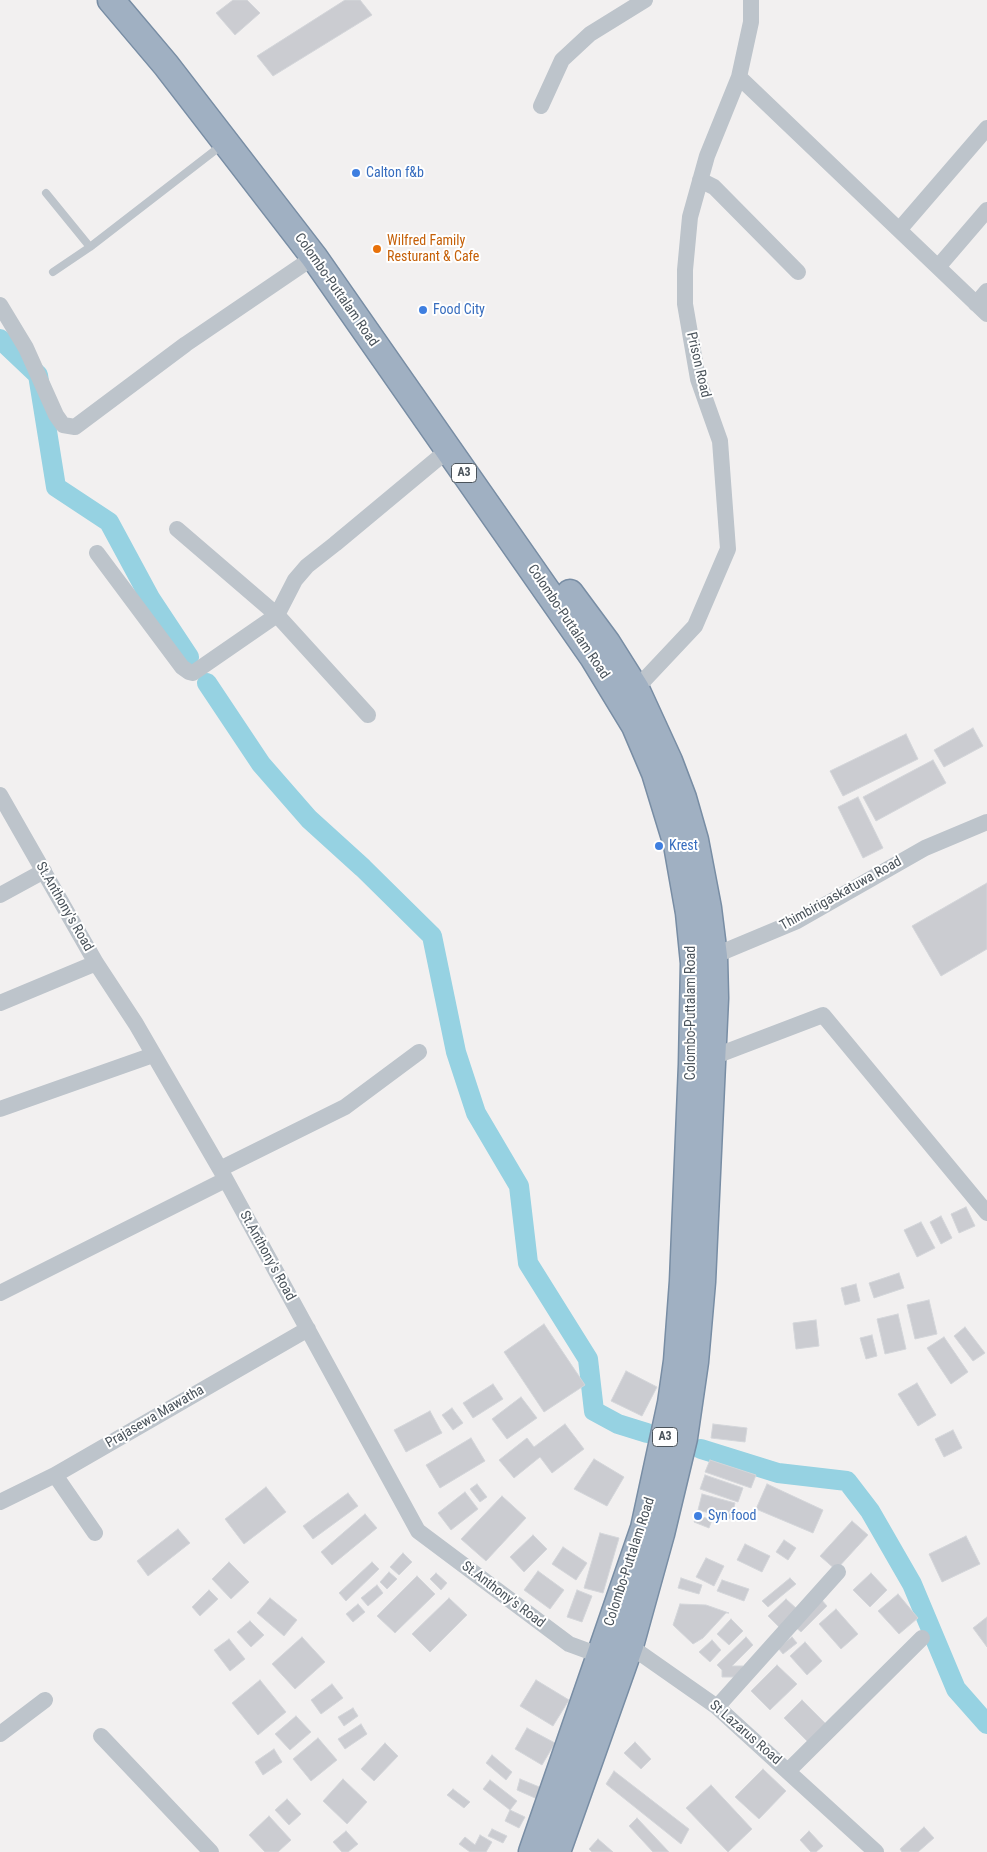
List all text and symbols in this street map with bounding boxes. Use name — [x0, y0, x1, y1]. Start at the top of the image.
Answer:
place label: Calton f&b — [366, 165, 424, 181]
marker: Calton f&b — [350, 167, 362, 179]
street label: Colombo-Puttalam Road — [291, 230, 381, 350]
place label: Wilfred Family Resturant & Cafe — [387, 233, 479, 266]
marker: Wilfred Family Resturant & Cafe — [371, 243, 383, 255]
place label: Food City — [433, 302, 485, 318]
marker: Food City — [417, 304, 429, 316]
street label: Prison Road — [682, 331, 714, 399]
road number: A3 — [452, 463, 476, 482]
street label: Colombo-Puttalam Road — [523, 562, 613, 682]
place label: Krest — [669, 838, 698, 854]
marker: Krest — [653, 840, 665, 852]
street label: Thimbirigaskatuwa Road — [777, 854, 905, 934]
street label: St.Anthony's Road — [32, 859, 96, 955]
street label: Colombo-Puttalam Road — [683, 946, 699, 1080]
street label: St.Anthony's Road — [235, 1208, 299, 1304]
street label: Prajasewa Mawatha — [103, 1382, 207, 1452]
road number: A3 — [652, 1428, 678, 1446]
street label: Colombo-Puttalam Road — [601, 1495, 659, 1629]
place label: Syn food — [708, 1508, 757, 1524]
marker: Syn food — [692, 1510, 704, 1522]
street label: St.Anthony's Road — [458, 1558, 548, 1632]
street label: St Lazarus Road — [706, 1697, 784, 1769]

